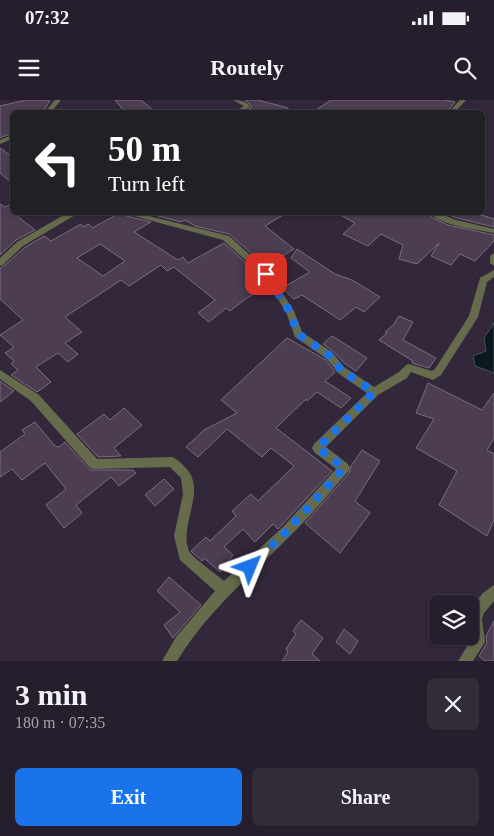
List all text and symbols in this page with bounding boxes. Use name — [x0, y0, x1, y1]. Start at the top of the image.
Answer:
text: 07:32 — [25, 7, 69, 28]
icon: menu — [15, 54, 43, 82]
icon: search — [451, 54, 479, 82]
text: Routely — [210, 55, 284, 80]
icon: left — [25, 130, 90, 195]
text: 50 m — [108, 130, 181, 169]
text: Turn left — [108, 171, 185, 196]
pin — [245, 253, 287, 295]
icon: arrive — [252, 260, 280, 288]
position arrow — [223, 540, 275, 592]
map controls — [429, 595, 479, 645]
button: layers — [429, 595, 479, 645]
text: 3 min — [15, 678, 88, 711]
button: close — [427, 678, 479, 730]
text: 180 m · 07:35 — [15, 714, 105, 731]
button: Exit — [15, 768, 242, 826]
button: Share — [252, 768, 479, 826]

